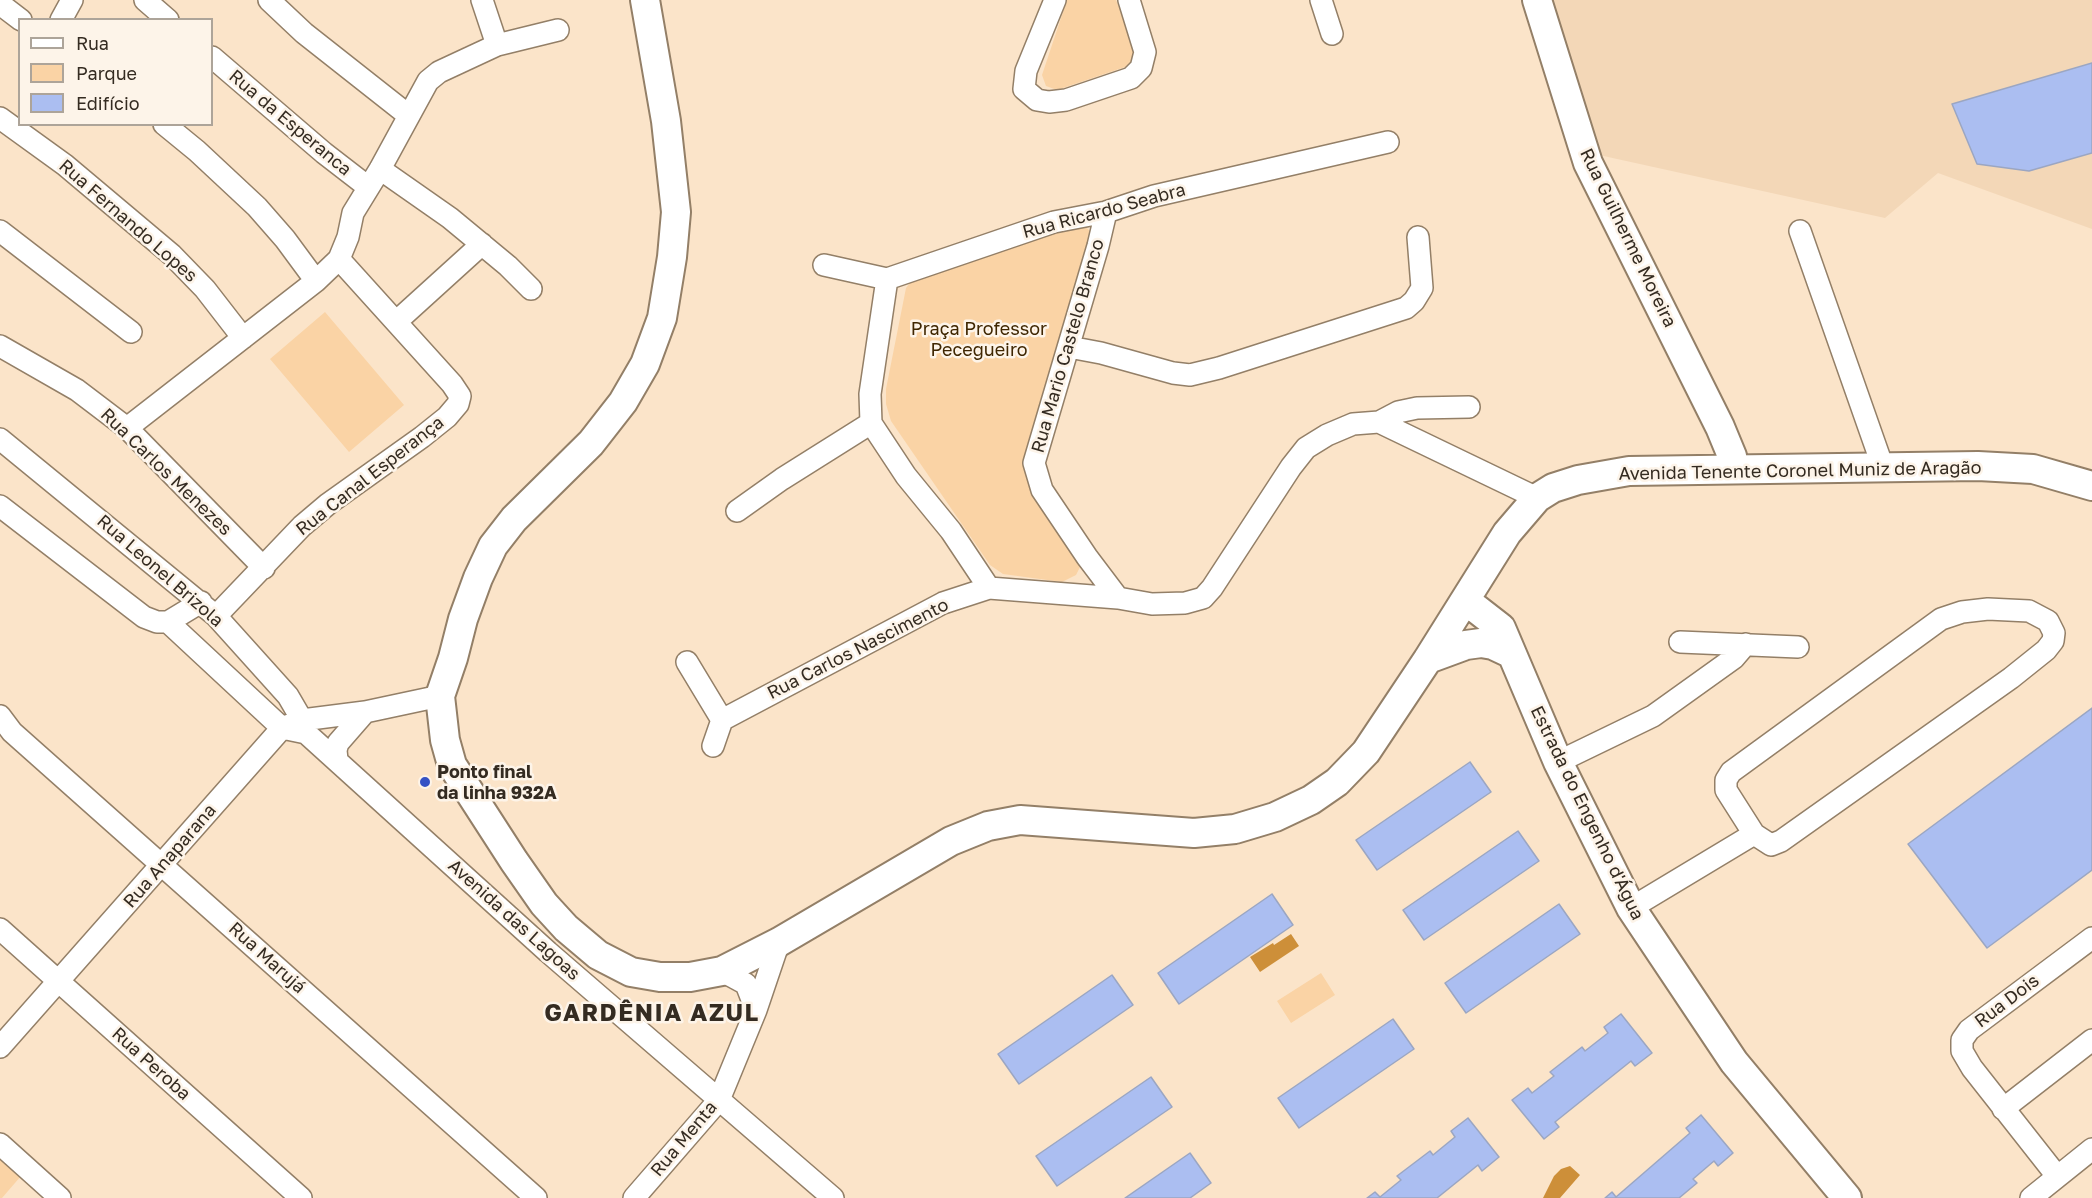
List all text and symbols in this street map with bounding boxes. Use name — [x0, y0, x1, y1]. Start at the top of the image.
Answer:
legend — [18, 18, 213, 126]
text: Rua — [76, 32, 109, 54]
text: Parque — [76, 62, 137, 84]
street label: Rua da Esperanca — [224, 65, 356, 181]
text: Edifício — [76, 92, 140, 114]
street label: Rua Guilherme Moreira — [1575, 145, 1681, 331]
street label: Rua Fernando Lopes — [54, 155, 202, 287]
street label: Rua Ricardo Seabra — [1020, 179, 1188, 243]
street label: Rua Mario Castelo Branco — [1027, 237, 1109, 455]
park label: Praça Professor Pecegueiro — [911, 318, 1047, 360]
street label: Rua Carlos Menezes — [96, 404, 236, 540]
street label: Rua Canal Esperança — [292, 412, 448, 540]
street label: Avenida Tenente Coronel Muniz de Aragão — [1618, 457, 1982, 485]
street label: Rua Leonel Brizola — [92, 510, 228, 632]
street label: Rua Carlos Nascimento — [764, 594, 952, 704]
street label: Estrada do Engenho d'Água — [1526, 702, 1648, 924]
place label: Ponto final da linha 932A — [437, 761, 557, 804]
marker: Ponto final da linha 932A — [418, 775, 432, 789]
street label: Rua Anaparana — [119, 800, 221, 912]
street label: Avenida das Lagoas — [444, 855, 584, 985]
street label: Rua Marujá — [224, 918, 310, 998]
street label: Rua Dois — [1970, 970, 2044, 1032]
district label: GARDÊNIA AZUL — [544, 999, 760, 1027]
street label: Rua Peroba — [107, 1023, 195, 1105]
street label: Rua Menta — [646, 1097, 722, 1181]

